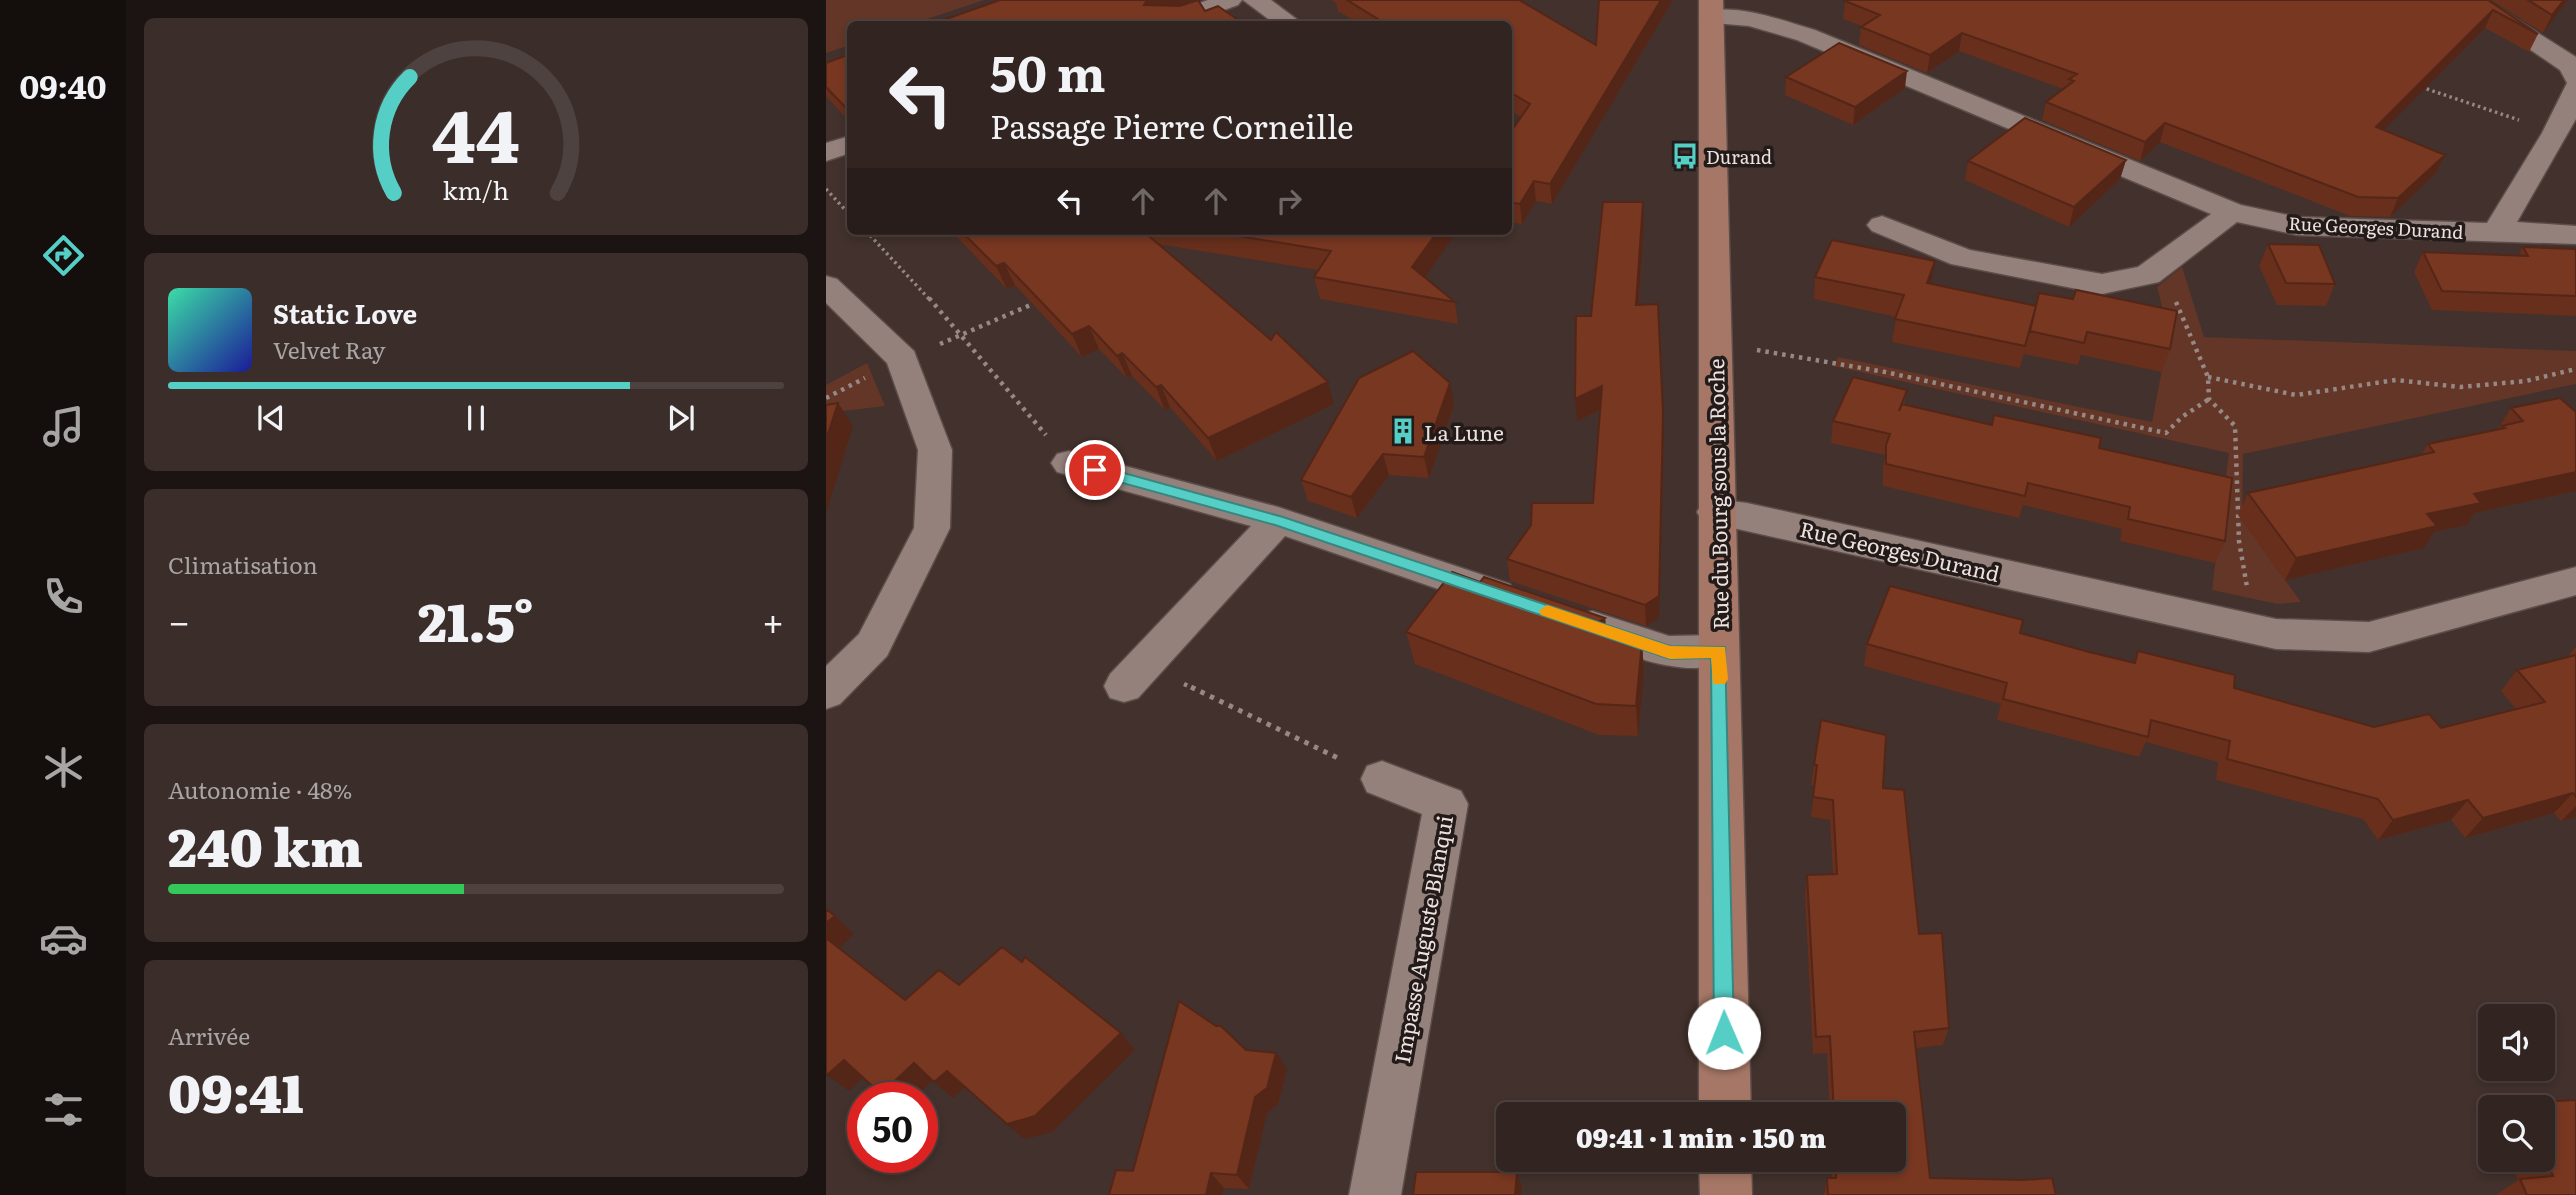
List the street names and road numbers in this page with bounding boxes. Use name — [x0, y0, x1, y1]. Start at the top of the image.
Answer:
street label: Rue Georges Durand — [2288, 209, 2464, 245]
street label: Rue du Bourg sous la Roche — [1699, 358, 1735, 630]
street label: Rue Georges Durand — [1797, 512, 2003, 588]
street label: Impasse Auguste Blanqui — [1385, 813, 1459, 1065]

